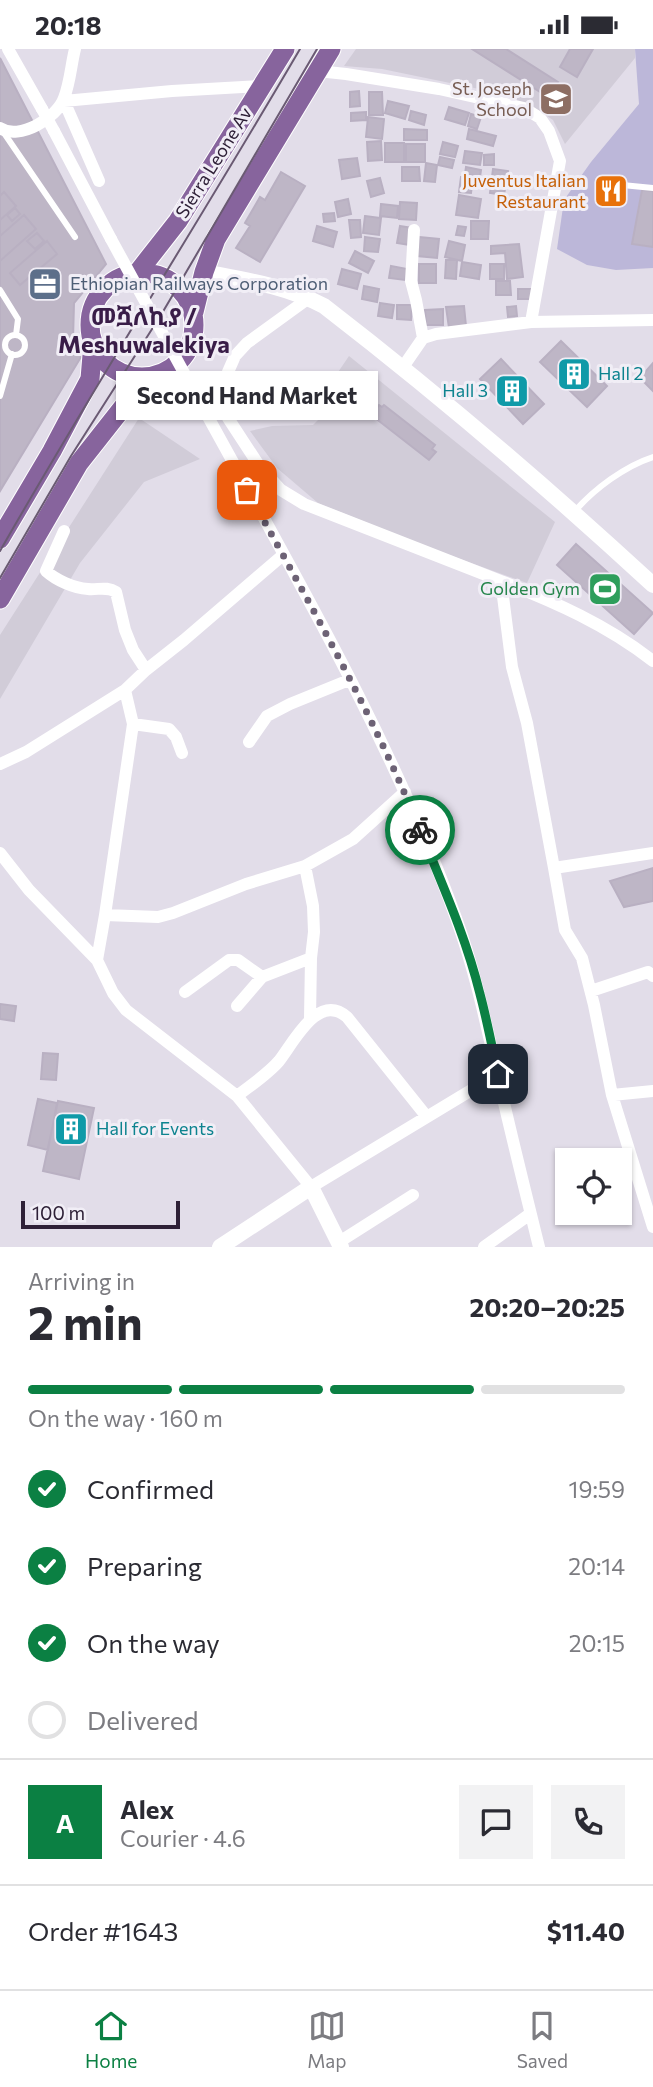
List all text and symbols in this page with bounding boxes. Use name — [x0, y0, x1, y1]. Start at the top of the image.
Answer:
text: 20:18 — [35, 9, 102, 40]
place label: St. Joseph School — [452, 77, 532, 120]
school or university icon: St. Joseph School — [537, 80, 575, 118]
street label: Sierra Leone Av — [170, 103, 256, 222]
place label: Juventus Italian Restaurant — [462, 169, 586, 212]
restaurant icon: Juventus Italian Restaurant — [592, 172, 630, 210]
office icon: Ethiopian Railways Corporation — [26, 265, 64, 303]
place label: Ethiopian Railways Corporation — [70, 272, 328, 294]
district label: መሿለኪያ / Meshuwalekiya — [58, 301, 230, 358]
building icon: Hall 2 — [555, 355, 593, 393]
place label: Hall 2 — [598, 362, 643, 384]
callout: Second Hand Market — [116, 371, 378, 420]
building icon: Hall 3 — [493, 372, 531, 410]
place label: Hall 3 — [442, 379, 488, 401]
text: Second Hand Market — [137, 381, 357, 409]
pin — [217, 460, 277, 520]
icon: bag — [228, 471, 266, 509]
sports icon: Golden Gym — [586, 570, 624, 608]
place label: Golden Gym — [480, 577, 580, 599]
courier — [385, 795, 455, 865]
icon: bike — [401, 811, 439, 849]
pin — [468, 1044, 528, 1104]
icon: home — [479, 1055, 517, 1093]
building icon: Hall for Events — [52, 1110, 90, 1148]
place label: Hall for Events — [96, 1117, 214, 1139]
map controls — [555, 1148, 632, 1225]
button: locate — [555, 1148, 632, 1225]
scale bar — [21, 1198, 180, 1230]
text: 100 m — [32, 1201, 85, 1224]
text: Arriving in — [28, 1267, 135, 1295]
text: 20:20–20:25 — [470, 1291, 625, 1322]
text: 2 min — [28, 1293, 143, 1349]
text: On the way · 160 m — [28, 1404, 223, 1432]
icon: check — [28, 1470, 66, 1508]
text: Confirmed — [87, 1473, 214, 1504]
text: 19:59 — [569, 1475, 625, 1503]
icon: check — [28, 1547, 66, 1585]
text: Preparing — [87, 1550, 202, 1581]
text: 20:14 — [568, 1552, 625, 1580]
icon: check — [28, 1624, 66, 1662]
text: On the way — [87, 1627, 220, 1658]
text: 20:15 — [569, 1629, 625, 1657]
text: Delivered — [87, 1704, 198, 1735]
button: chat — [459, 1785, 533, 1859]
button: phone — [551, 1785, 625, 1859]
text: Alex — [120, 1793, 174, 1824]
text: A — [56, 1807, 74, 1838]
text: Courier · 4.6 — [120, 1824, 246, 1852]
text: Order #1643 — [28, 1915, 178, 1946]
text: $11.40 — [547, 1915, 625, 1946]
tab: Home — [85, 2007, 137, 2072]
tab: Map — [307, 2007, 347, 2072]
tab: Saved — [517, 2007, 568, 2072]

